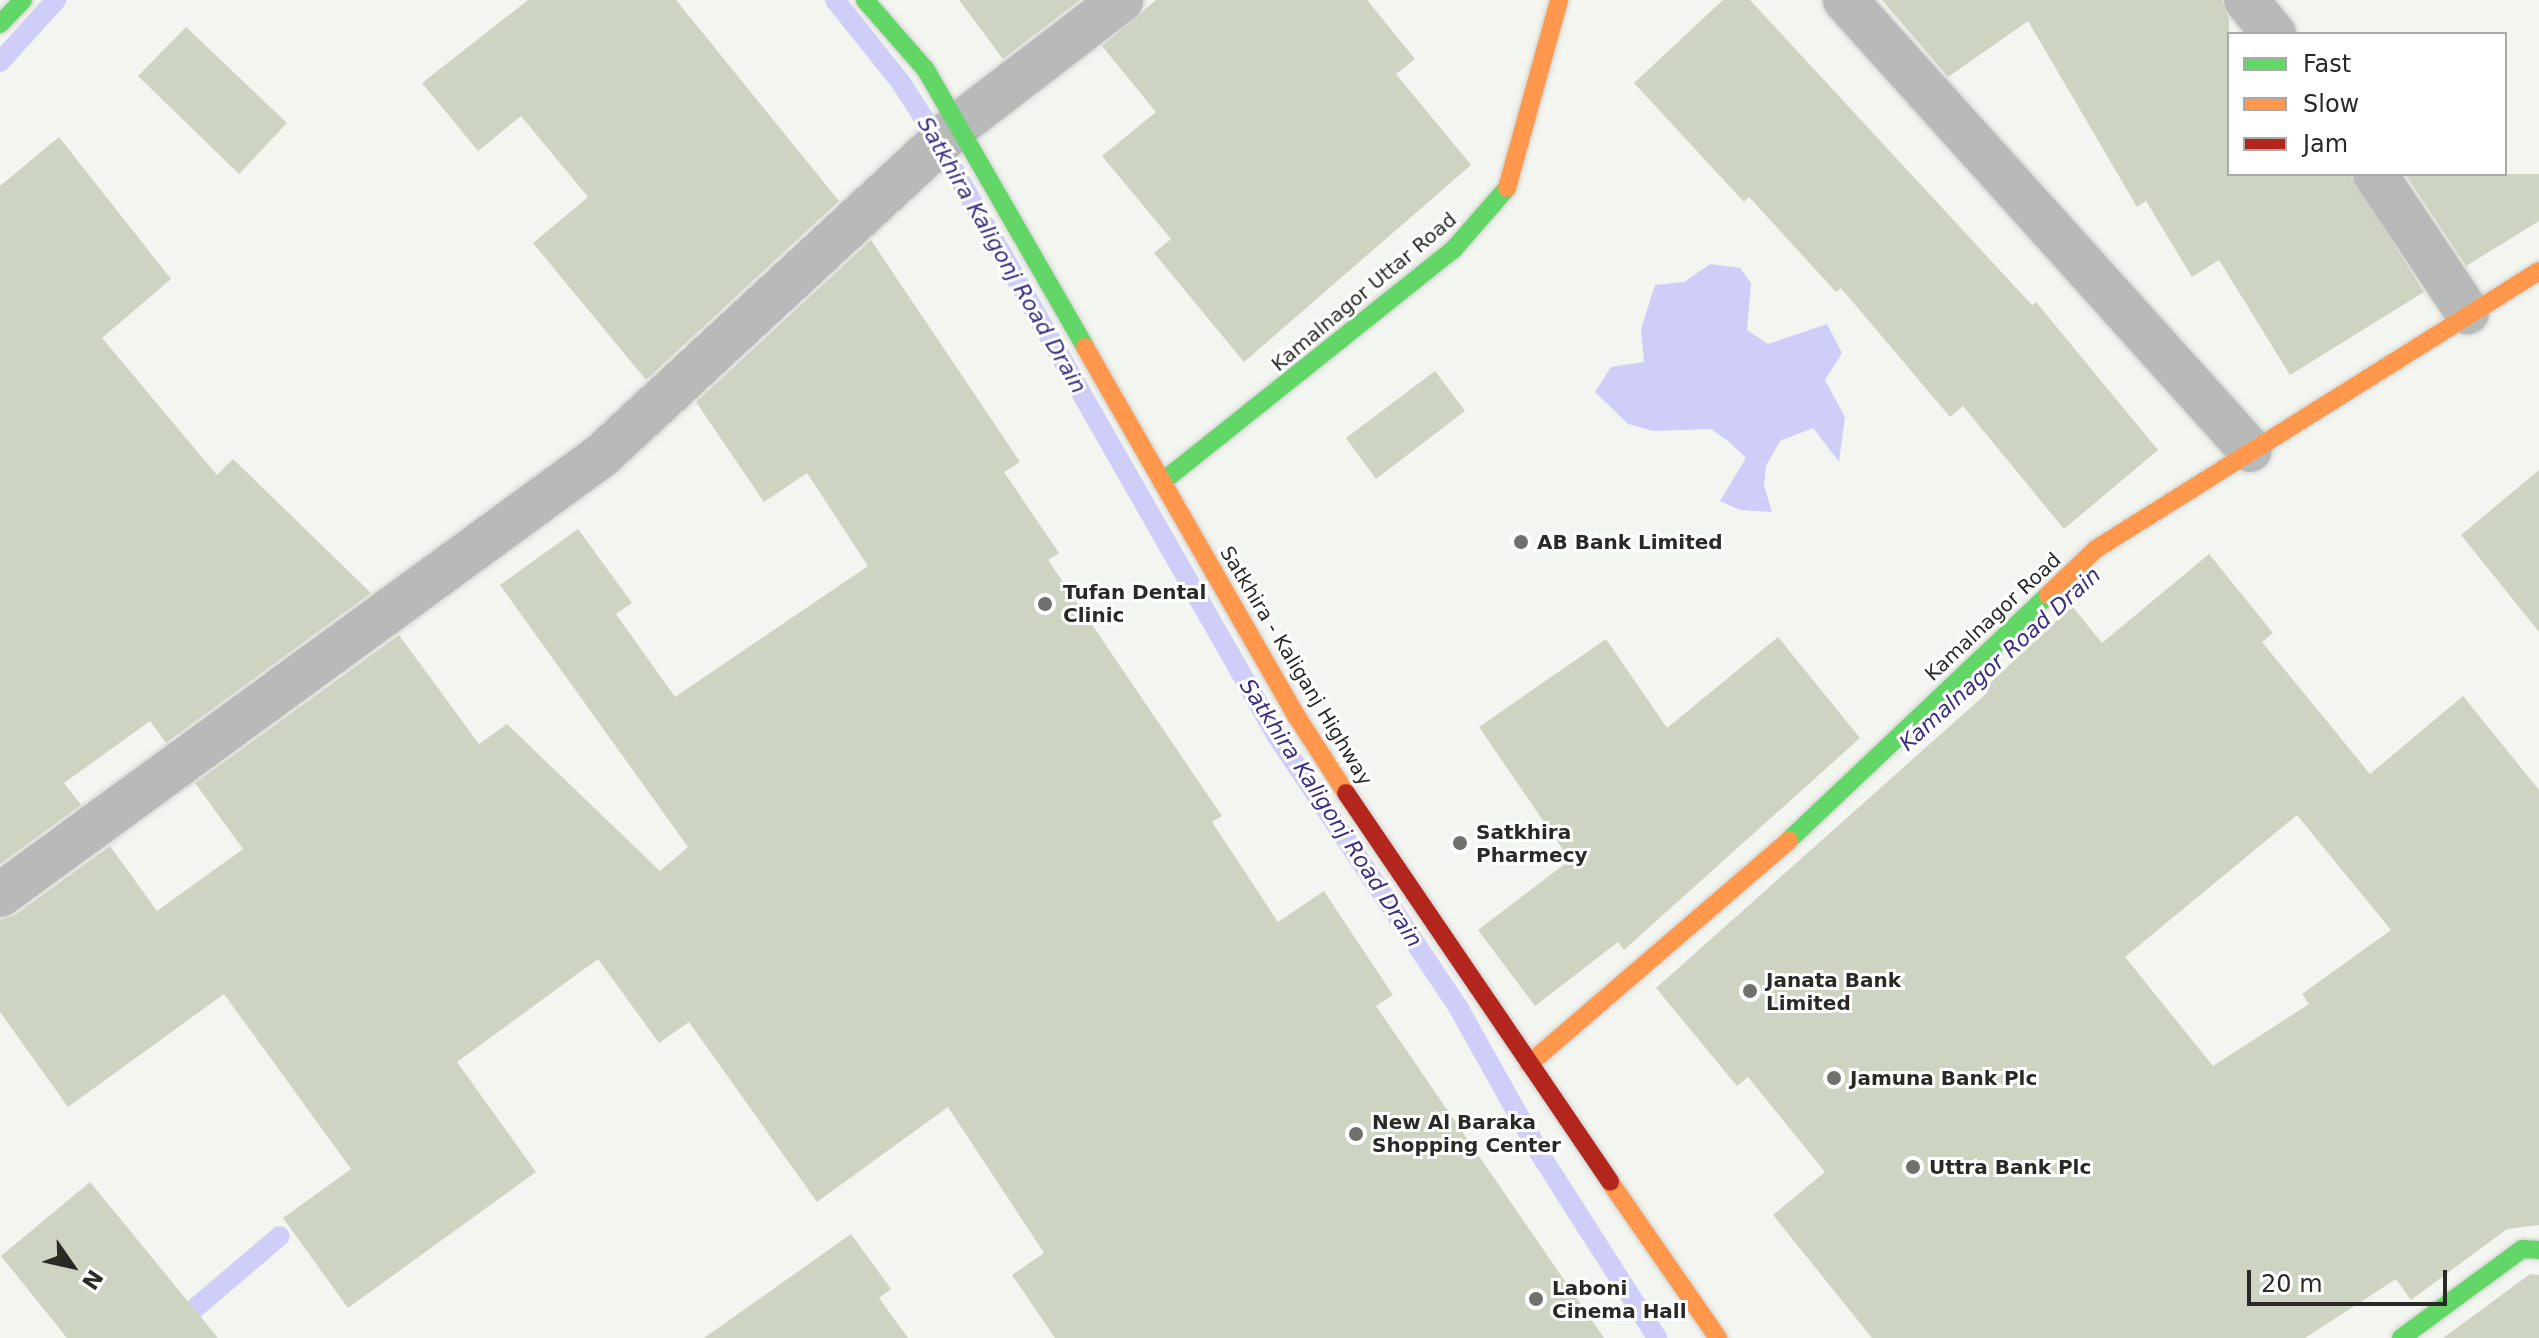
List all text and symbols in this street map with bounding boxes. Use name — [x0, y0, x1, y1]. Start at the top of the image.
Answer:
legend — [2227, 32, 2507, 176]
text: Fast — [2303, 50, 2351, 78]
text: Slow — [2303, 90, 2359, 118]
water label: Satkhira Kaligonj Road Drain — [912, 112, 1092, 398]
text: Jam — [2303, 130, 2348, 158]
street label: Kamalnagor Uttar Road — [1267, 208, 1461, 376]
place label: AB Bank Limited — [1537, 530, 1723, 554]
marker: AB Bank Limited — [1512, 533, 1530, 551]
street label: Satkhira - Kaliganj Highway — [1215, 542, 1377, 790]
street label: Kamalnagor Road — [1920, 548, 2066, 686]
water label: Kamalnagor Road Drain — [1894, 562, 2106, 756]
place label: Tufan Dental Clinic — [1063, 580, 1206, 627]
marker: Tufan Dental Clinic — [1034, 593, 1056, 615]
water label: Satkhira Kaligonj Road Drain — [1234, 674, 1428, 952]
place label: Satkhira Pharmecy — [1476, 820, 1588, 867]
marker: Satkhira Pharmecy — [1451, 834, 1469, 852]
place label: Janata Bank Limited — [1766, 968, 1901, 1015]
marker: Janata Bank Limited — [1741, 982, 1759, 1000]
place label: Jamuna Bank Plc — [1850, 1066, 2037, 1090]
marker: Jamuna Bank Plc — [1825, 1069, 1843, 1087]
place label: New Al Baraka Shopping Center — [1372, 1110, 1561, 1157]
marker: New Al Baraka Shopping Center — [1347, 1125, 1365, 1143]
place label: Uttra Bank Plc — [1929, 1155, 2091, 1179]
marker: Uttra Bank Plc — [1904, 1158, 1922, 1176]
north arrow — [32, 1226, 112, 1306]
scale bar — [2251, 1254, 2451, 1304]
text: N — [77, 1265, 108, 1294]
text: 20 m — [2261, 1270, 2323, 1298]
place label: Laboni Cinema Hall — [1552, 1276, 1687, 1323]
marker: Laboni Cinema Hall — [1527, 1290, 1545, 1308]

